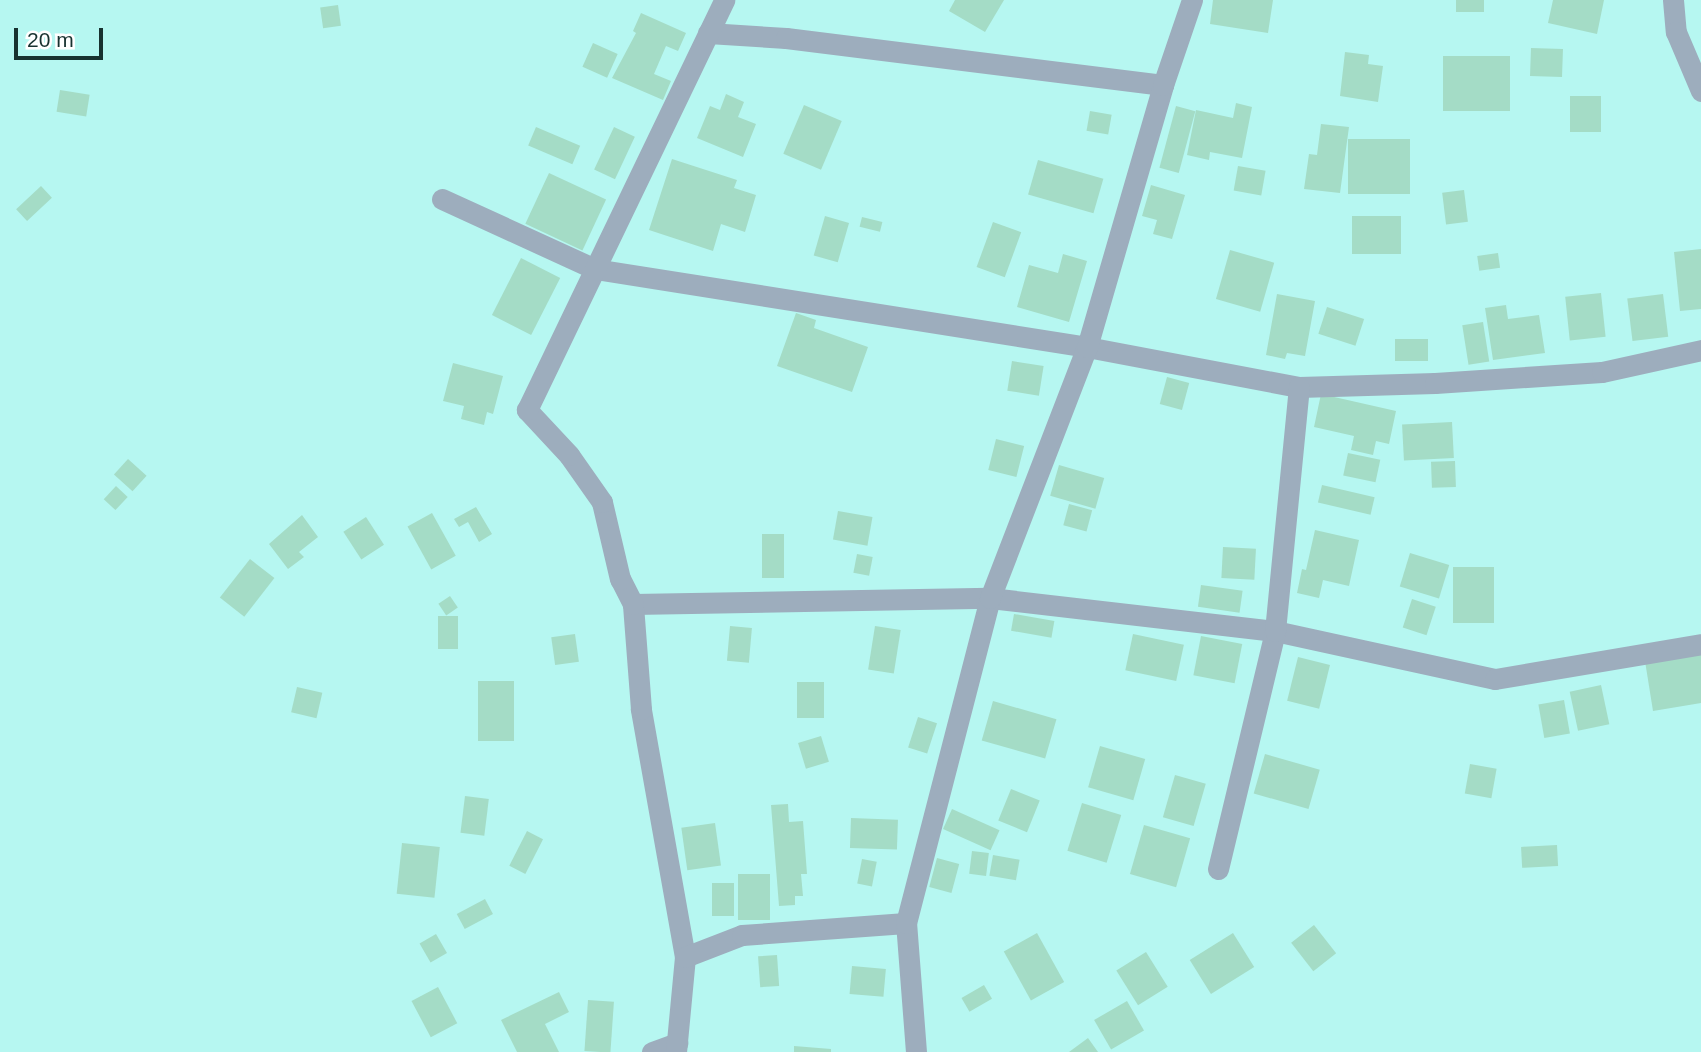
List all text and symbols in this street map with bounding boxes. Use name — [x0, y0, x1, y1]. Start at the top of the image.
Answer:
scale bar — [18, 14, 107, 58]
text: 20 m — [27, 28, 74, 51]

